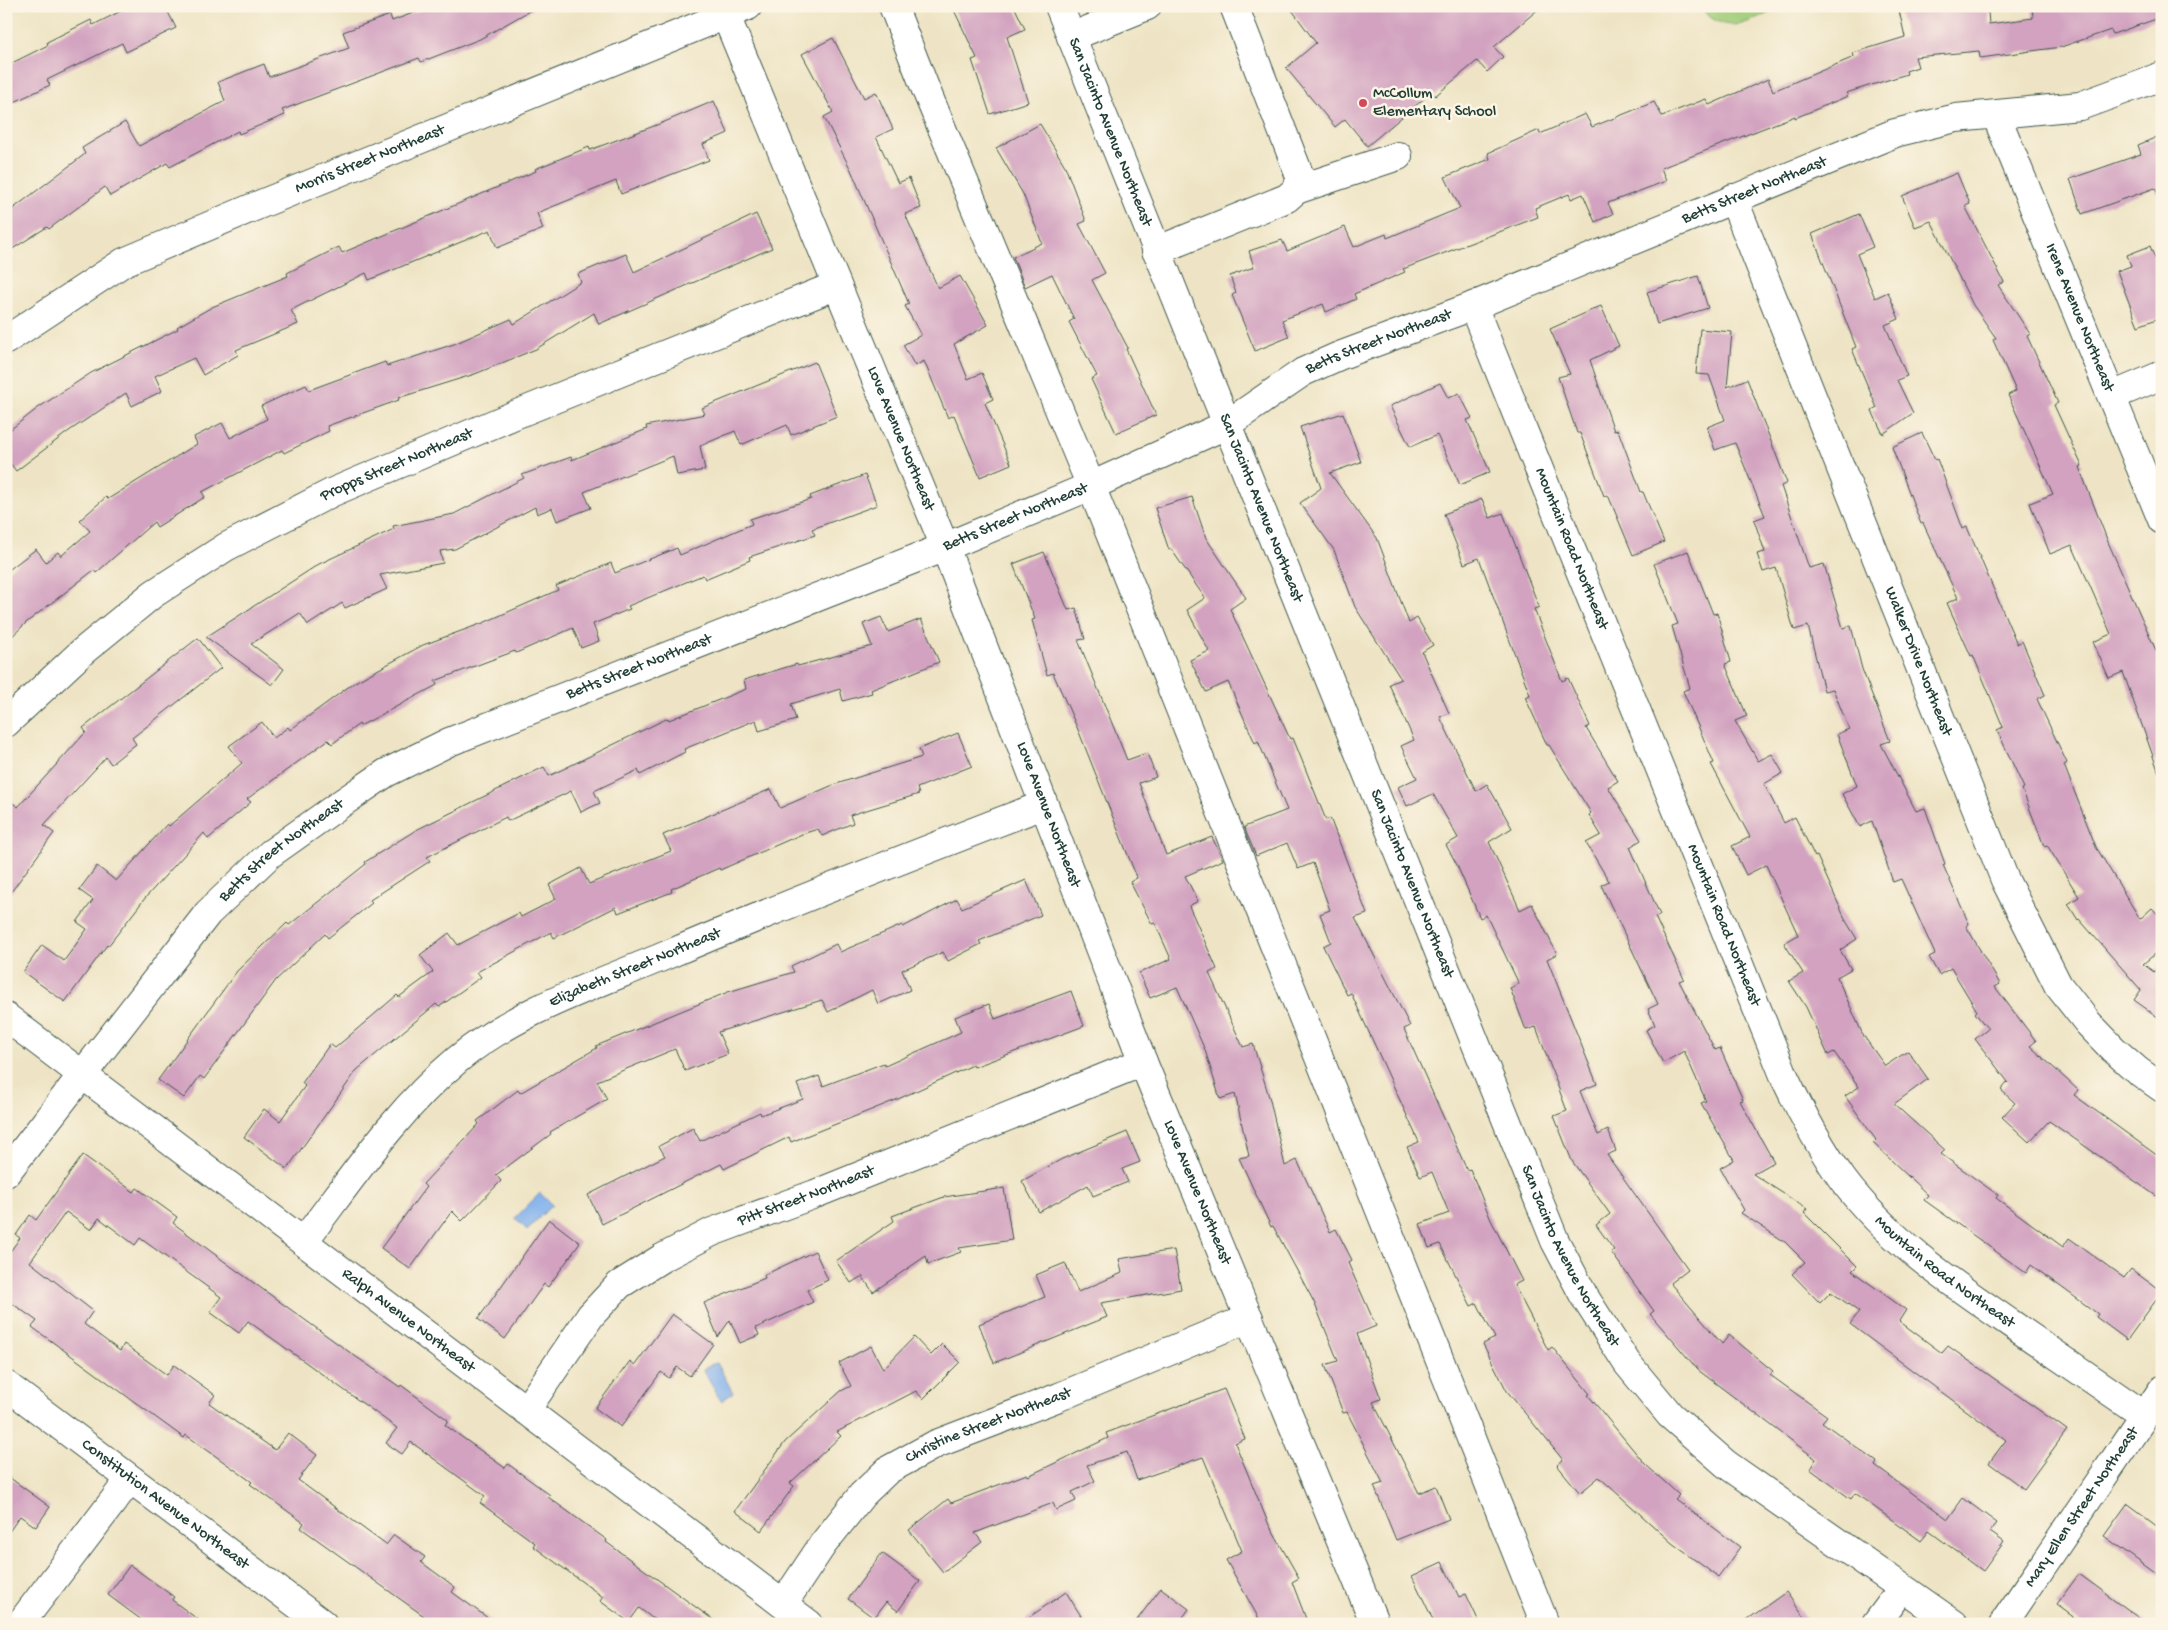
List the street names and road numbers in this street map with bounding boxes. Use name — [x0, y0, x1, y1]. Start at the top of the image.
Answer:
street label: San Jacinto Avenue Northeast — [1063, 35, 1157, 231]
street label: Morris Street Northeast — [293, 120, 449, 198]
street label: Betts Street Northeast — [1678, 152, 1831, 229]
street label: Irene Avenue Northeast — [2040, 241, 2118, 396]
street label: Betts Street Northeast — [1302, 305, 1456, 379]
street label: Love Avenue Northeast — [862, 364, 939, 515]
street label: San Jacinto Avenue Northeast — [1214, 411, 1308, 606]
street label: Propps Street Northeast — [316, 424, 477, 507]
street label: Mountain Road Northeast — [1530, 465, 1613, 634]
street label: Betts Street Northeast — [940, 478, 1092, 556]
street label: Walker Drive Northeast — [1880, 584, 1957, 740]
street label: Betts Street Northeast — [563, 629, 716, 705]
street label: Love Avenue Northeast — [1011, 739, 1085, 892]
street label: San Jacinto Avenue Northeast — [1365, 787, 1458, 982]
street label: Betts Street Northeast — [215, 794, 349, 907]
street label: Mountain Road Northeast — [1682, 842, 1765, 1010]
street label: Elizabeth Street Northeast — [546, 923, 725, 1012]
street label: Love Avenue Northeast — [1159, 1117, 1236, 1269]
street label: Pitt Street Northeast — [734, 1161, 879, 1231]
street label: San Jacinto Avenue Northeast — [1516, 1163, 1624, 1352]
street label: Mountain Road Northeast — [1870, 1212, 2019, 1334]
street label: Ralph Avenue Northeast — [338, 1264, 480, 1378]
street label: Christine Street Northeast — [902, 1383, 1076, 1468]
street label: Mary Ellen Street Northeast — [2021, 1422, 2144, 1591]
street label: Constitution Avenue Northeast — [77, 1435, 254, 1575]

